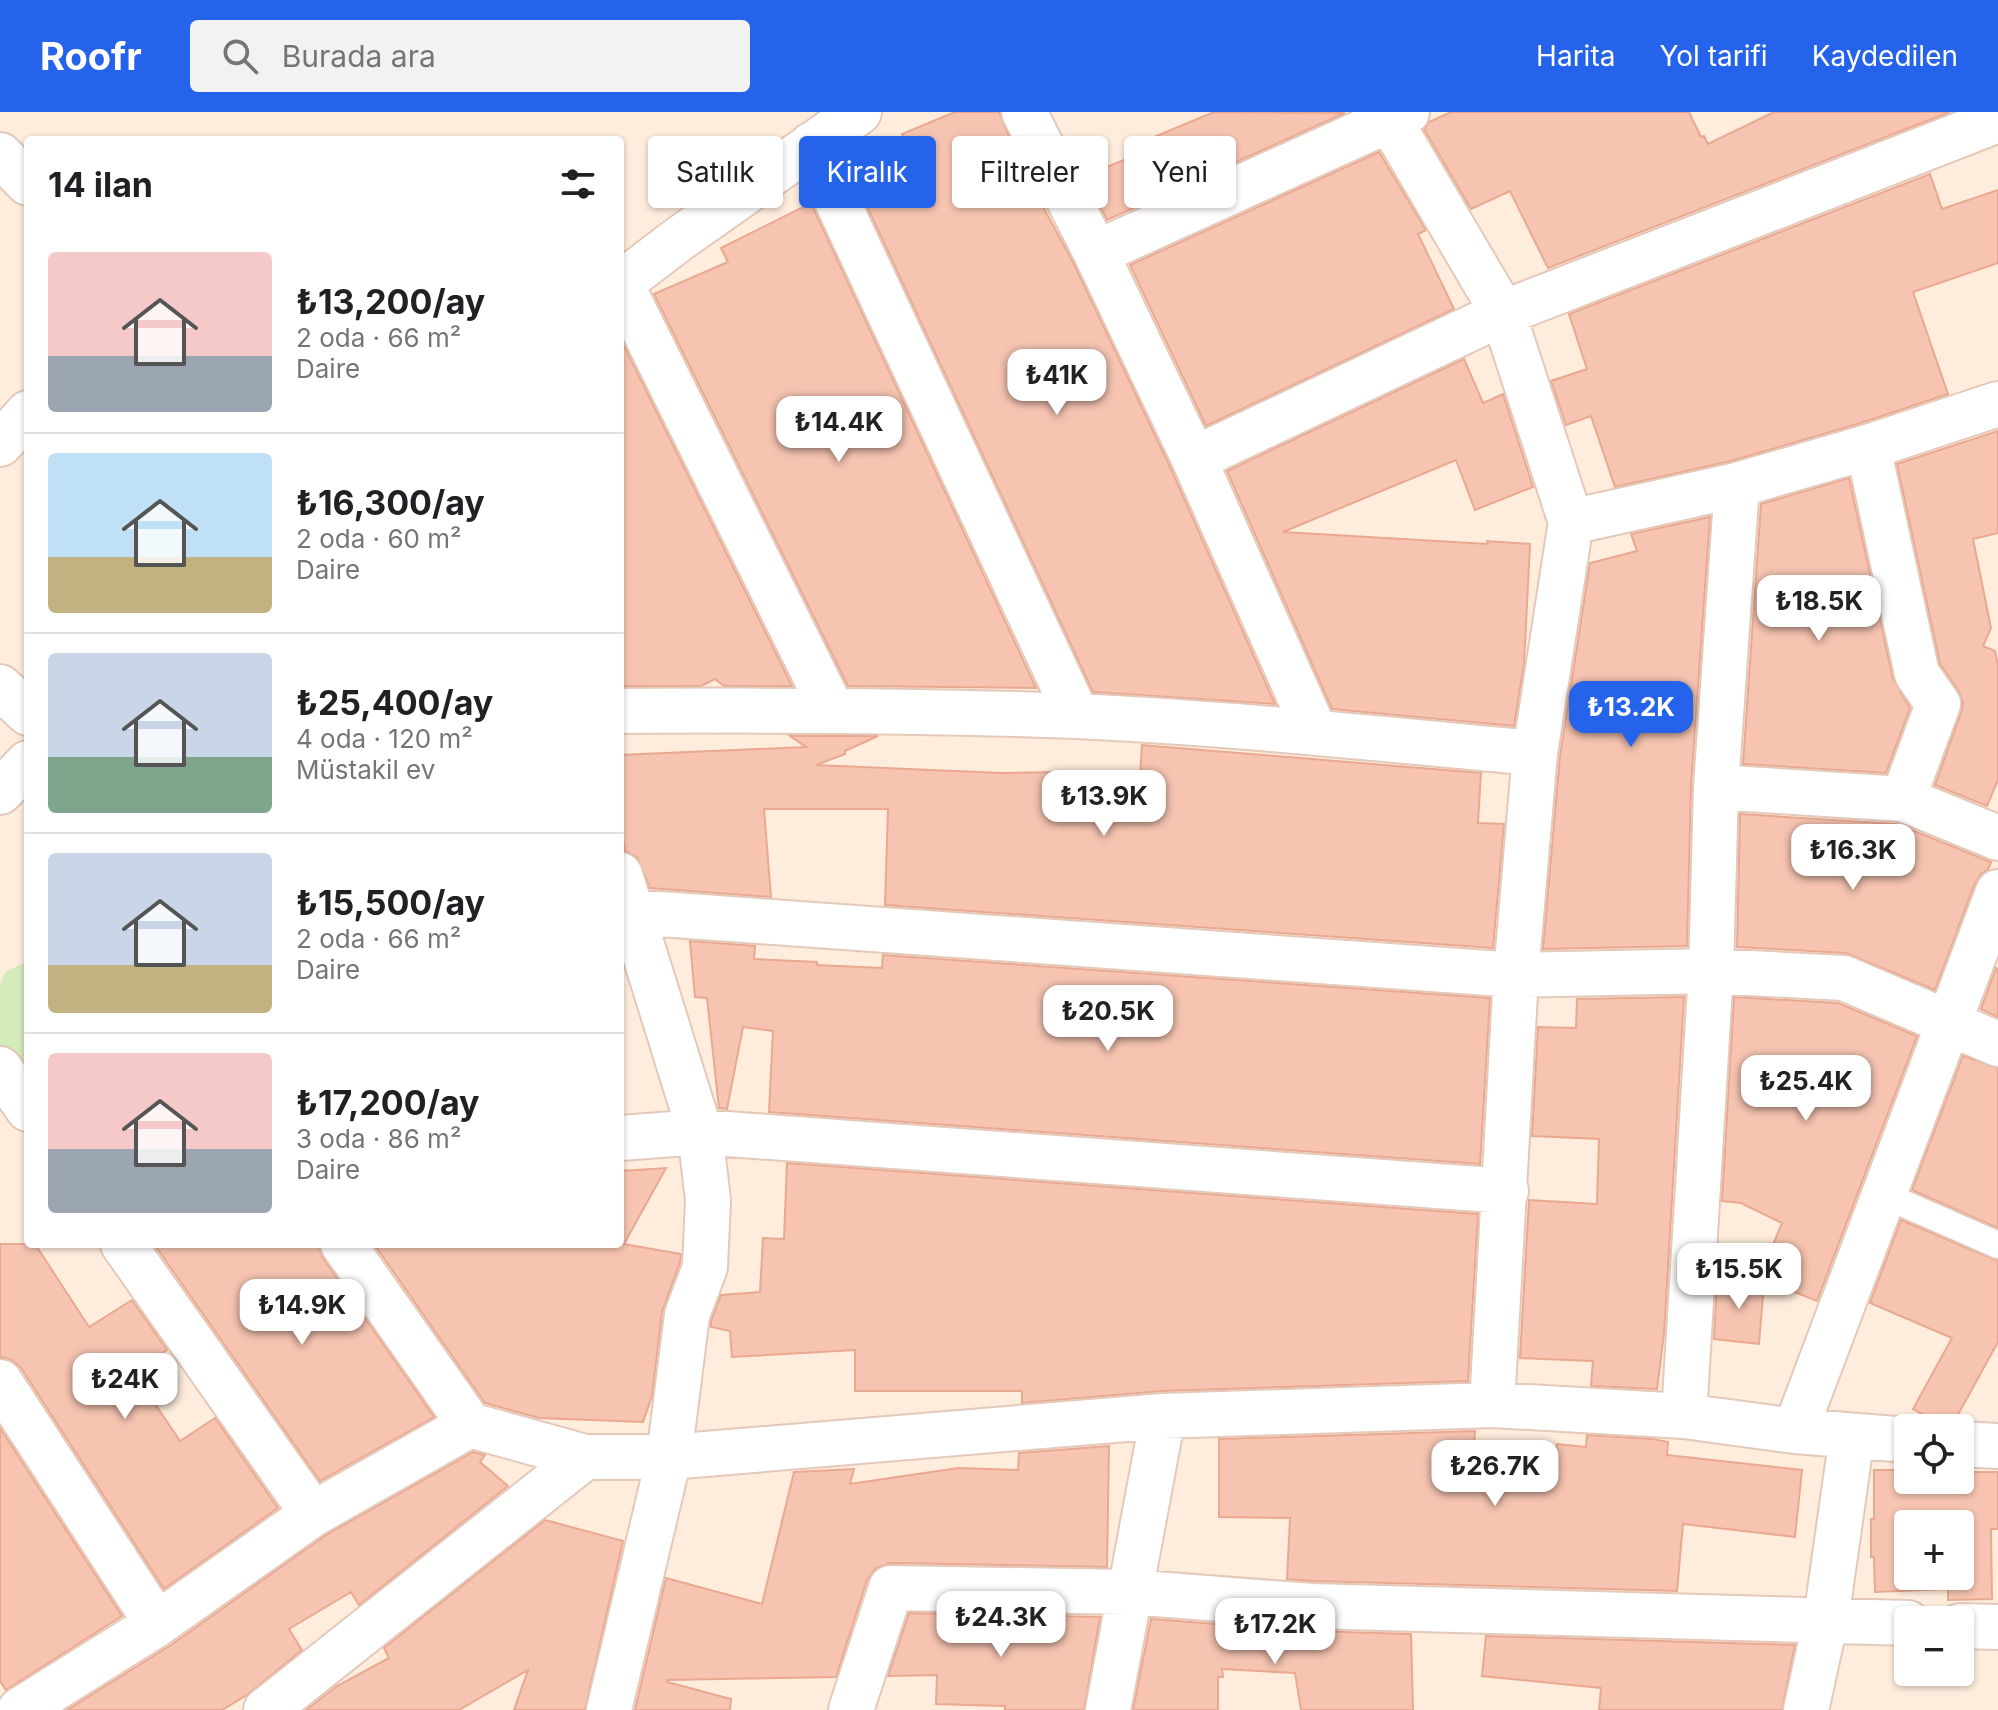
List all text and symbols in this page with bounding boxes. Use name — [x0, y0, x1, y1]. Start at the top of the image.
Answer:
search box — [190, 20, 750, 92]
text: Roofr — [40, 33, 142, 79]
icon: search — [218, 34, 262, 78]
text: Burada ara — [282, 38, 436, 74]
text: Harita — [1536, 39, 1615, 73]
text: Yol tarifi — [1659, 39, 1768, 73]
text: Kaydedilen — [1812, 39, 1958, 73]
chip: Satılık — [648, 136, 783, 208]
chip: Kiralık — [799, 136, 936, 208]
chip: Filtreler — [952, 136, 1108, 208]
chip: Yeni — [1124, 136, 1236, 208]
icon: filters — [556, 162, 600, 206]
text: 14 ilan — [48, 164, 153, 205]
text: ₺13,200/ay — [296, 281, 485, 322]
icon: home — [112, 284, 208, 380]
text: 2 oda · 66 m² — [296, 322, 461, 353]
pin: ₺41K — [1010, 349, 1104, 417]
text: Daire — [296, 353, 360, 384]
text: ₺41K — [1025, 359, 1089, 390]
pin: ₺14.4K — [774, 396, 904, 464]
text: ₺14.4K — [794, 406, 884, 437]
text: ₺16,300/ay — [296, 482, 485, 523]
icon: home — [112, 485, 208, 581]
text: 2 oda · 60 m² — [296, 523, 462, 554]
text: Daire — [296, 554, 360, 585]
pin: ₺18.5K — [1754, 575, 1884, 643]
text: ₺18.5K — [1775, 585, 1863, 616]
pin: ₺13.2K — [1566, 681, 1696, 749]
text: ₺25,400/ay — [296, 682, 493, 723]
icon: home — [112, 685, 208, 781]
text: ₺13.2K — [1587, 691, 1675, 722]
text: 4 oda · 120 m² — [296, 723, 473, 754]
text: Müstakil ev — [296, 754, 435, 785]
pin: ₺13.9K — [1039, 770, 1169, 838]
text: ₺13.9K — [1060, 780, 1148, 811]
pin: ₺16.3K — [1788, 824, 1918, 892]
text: ₺16.3K — [1809, 834, 1897, 865]
text: ₺15,500/ay — [296, 882, 485, 923]
icon: home — [112, 885, 208, 981]
text: 2 oda · 66 m² — [296, 923, 461, 954]
text: Daire — [296, 954, 360, 985]
pin: ₺20.5K — [1043, 985, 1173, 1053]
text: ₺20.5K — [1061, 995, 1155, 1026]
pin: ₺25.4K — [1741, 1055, 1871, 1123]
text: ₺25.4K — [1759, 1065, 1853, 1096]
text: ₺17,200/ay — [296, 1082, 480, 1123]
icon: home — [112, 1085, 208, 1181]
text: 3 oda · 86 m² — [296, 1123, 461, 1154]
text: Daire — [296, 1154, 360, 1185]
pin: ₺15.5K — [1674, 1243, 1804, 1311]
text: ₺15.5K — [1695, 1253, 1783, 1284]
pin: ₺14.9K — [237, 1279, 367, 1347]
text: ₺14.9K — [258, 1289, 346, 1320]
pin: ₺24K — [78, 1353, 172, 1421]
text: ₺24K — [90, 1363, 160, 1394]
map controls — [1894, 1414, 1974, 1686]
button: locate — [1894, 1414, 1974, 1494]
pin: ₺26.7K — [1430, 1440, 1560, 1508]
text: ₺26.7K — [1449, 1450, 1541, 1481]
button: + — [1894, 1510, 1974, 1590]
pin: ₺24.3K — [936, 1591, 1066, 1659]
pin: ₺17.2K — [1210, 1598, 1340, 1666]
text: ₺24.3K — [954, 1601, 1048, 1632]
button: − — [1894, 1606, 1974, 1686]
text: ₺17.2K — [1233, 1608, 1317, 1639]

